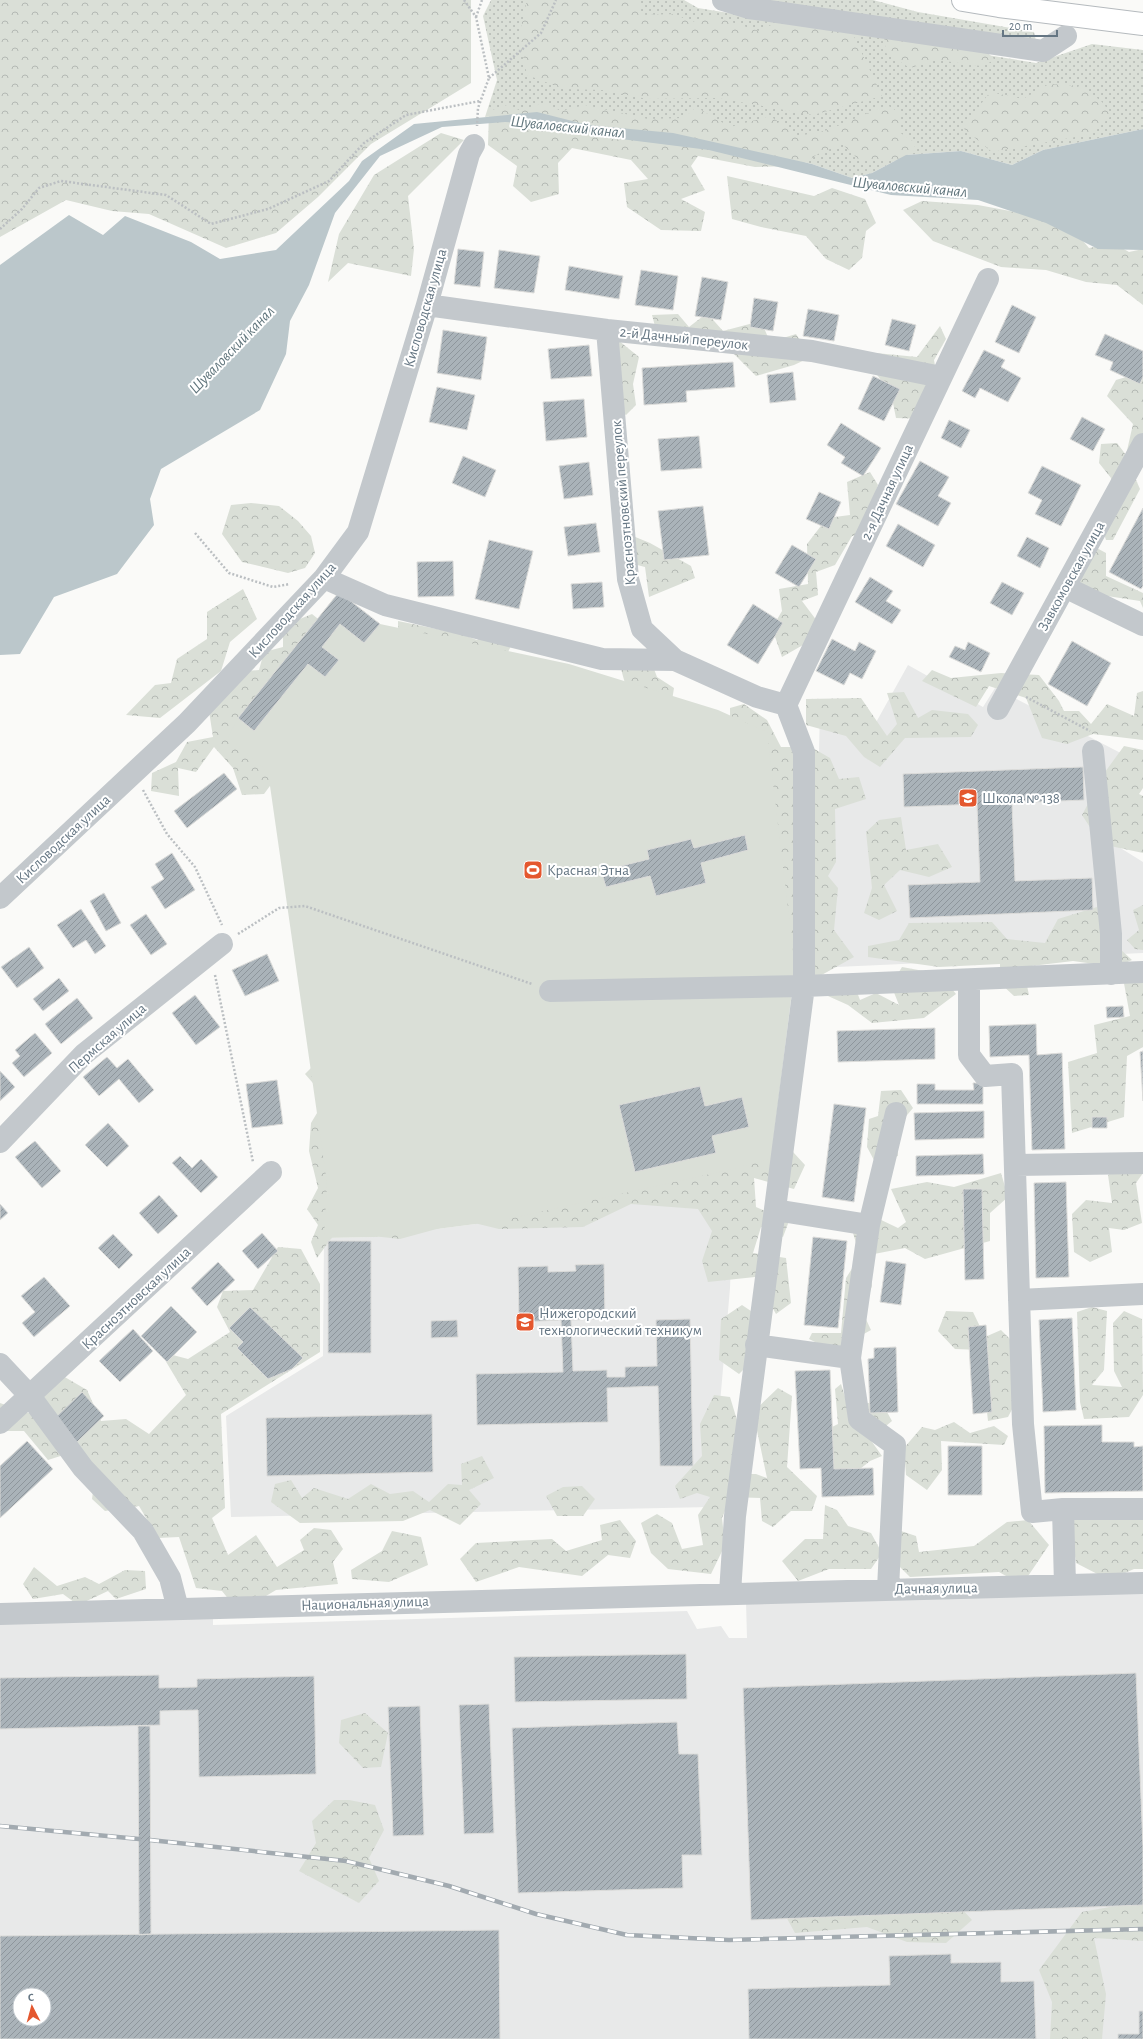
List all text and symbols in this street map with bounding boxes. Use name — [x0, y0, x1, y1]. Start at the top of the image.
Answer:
scale bar — [1003, 12, 1057, 38]
text: 20 m — [1009, 20, 1032, 32]
water label: Шуваловский канал — [510, 113, 626, 141]
water label: Шуваловский канал — [852, 174, 968, 200]
street label: Кисловодская улица — [401, 247, 450, 369]
water label: Шуваловский канал — [186, 303, 277, 397]
street label: 2-й Дачный переулок — [619, 324, 749, 353]
street label: Красноэтновский переулок — [609, 420, 638, 586]
street label: 2-я Дачная улица — [859, 442, 916, 543]
street label: Завкомовская улица — [1035, 519, 1108, 634]
street label: Кисловодская улица — [246, 560, 339, 661]
school or university icon: Школа № 138 — [957, 787, 979, 809]
place label: Школа № 138 — [982, 791, 1060, 806]
street label: Кисловодская улица — [13, 792, 113, 887]
sports icon: Красная Этна — [522, 859, 544, 881]
place label: Красная Этна — [547, 863, 629, 878]
street label: Пермская улица — [66, 1001, 149, 1076]
street label: Красноэтновская улица — [79, 1244, 194, 1352]
place label: Нижегородский технологический техникум — [538, 1306, 702, 1338]
school or university icon: Нижегородский технологический техникум — [514, 1311, 536, 1333]
street label: Дачная улица — [894, 1580, 978, 1597]
street label: Национальная улица — [301, 1594, 429, 1613]
north arrow — [12, 1987, 52, 2027]
text: С — [27, 1992, 35, 2003]

